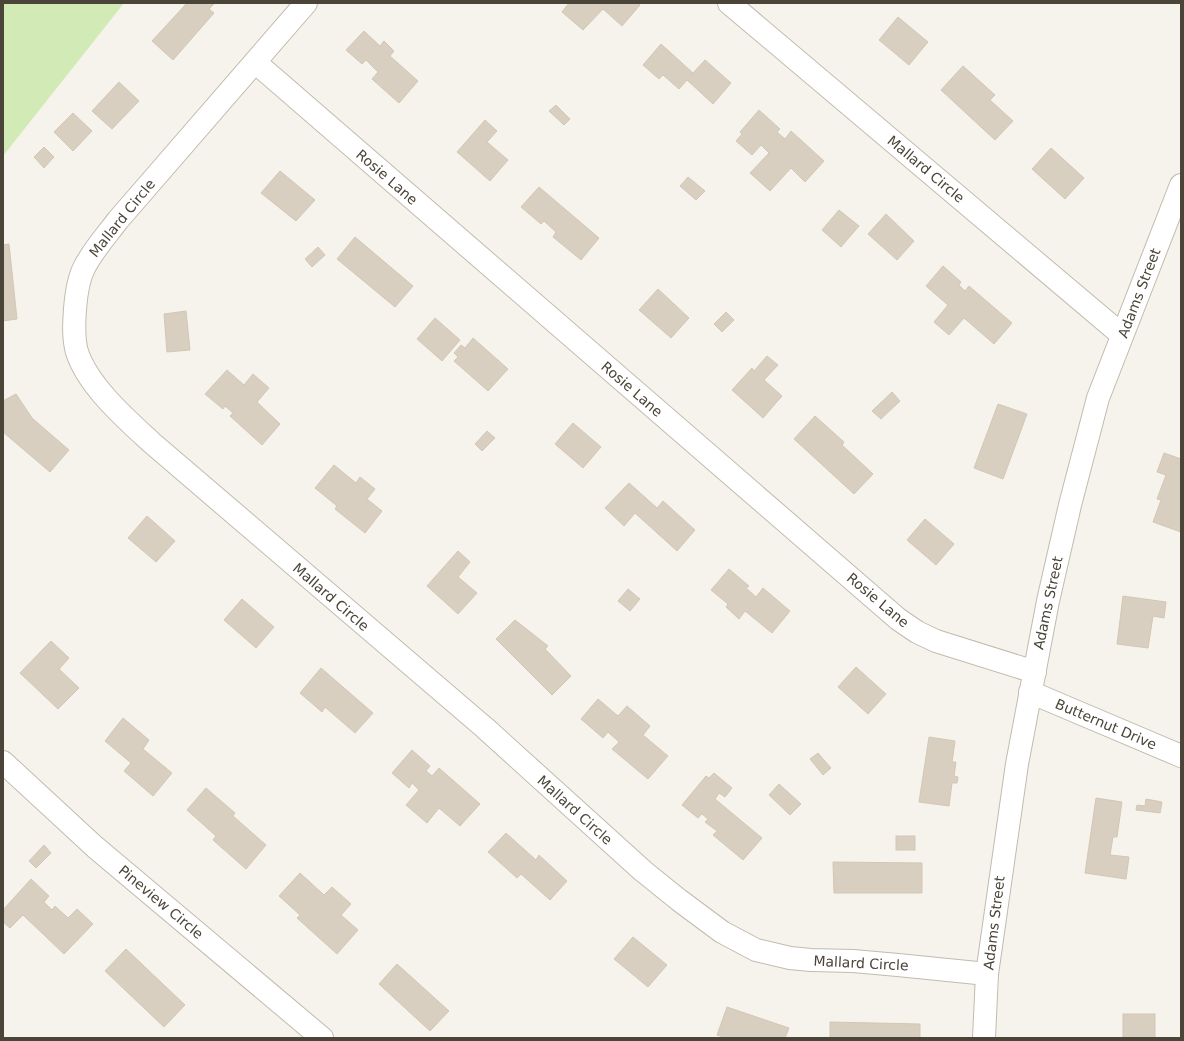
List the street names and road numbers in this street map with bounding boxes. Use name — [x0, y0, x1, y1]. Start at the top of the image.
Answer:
street label: Mallard Circle — [884, 132, 968, 206]
street label: Rosie Lane — [353, 146, 421, 208]
street label: Mallard Circle — [86, 176, 158, 260]
street label: Adams Street — [1115, 245, 1164, 340]
street label: Rosie Lane — [598, 358, 666, 420]
street label: Adams Street — [1030, 555, 1066, 651]
street label: Mallard Circle — [290, 560, 372, 634]
street label: Rosie Lane — [844, 570, 912, 630]
street label: Butternut Drive — [1053, 695, 1159, 753]
street label: Mallard Circle — [534, 772, 616, 848]
street label: Pineview Circle — [115, 862, 207, 942]
street label: Adams Street — [980, 875, 1008, 971]
street label: Mallard Circle — [813, 953, 909, 973]

